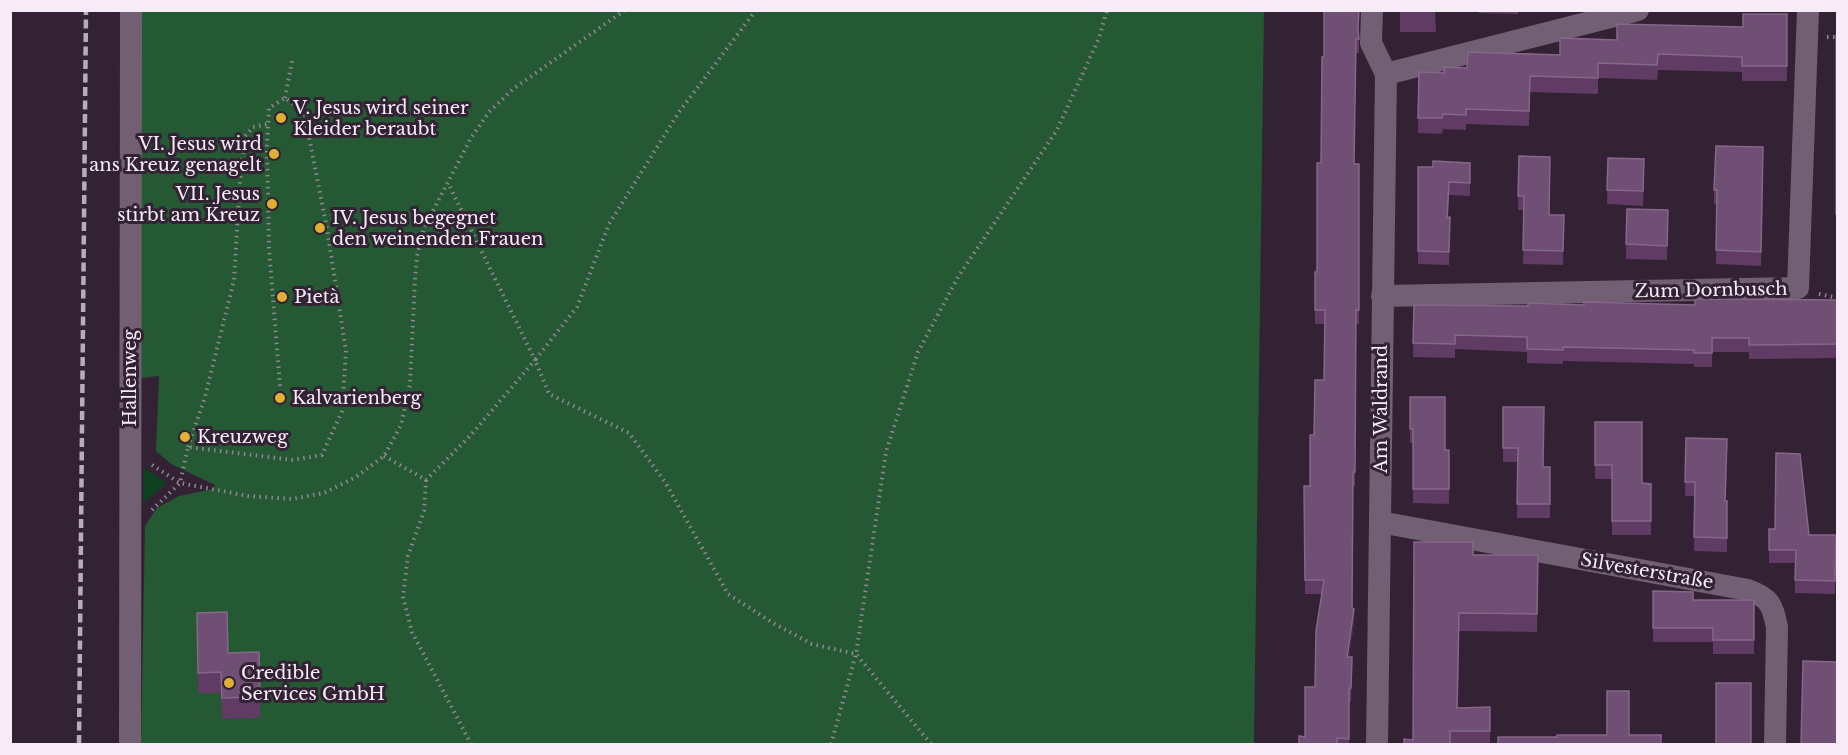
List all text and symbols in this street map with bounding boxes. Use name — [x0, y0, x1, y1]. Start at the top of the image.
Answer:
place label: V. Jesus wird seiner Kleider beraubt — [292, 97, 469, 140]
marker: V. Jesus wird seiner Kleider beraubt — [274, 111, 288, 125]
place label: VI. Jesus wird ans Kreuz genagelt — [89, 133, 262, 176]
marker: VI. Jesus wird ans Kreuz genagelt — [267, 147, 281, 161]
place label: VII. Jesus stirbt am Kreuz — [117, 183, 260, 226]
marker: VII. Jesus stirbt am Kreuz — [265, 197, 279, 211]
place label: IV. Jesus begegnet den weinenden Frauen — [332, 207, 543, 250]
marker: IV. Jesus begegnet den weinenden Frauen — [313, 221, 327, 235]
street label: Zum Dornbusch — [1634, 278, 1788, 302]
place label: Pietà — [294, 286, 340, 308]
marker: Pietà — [275, 290, 289, 304]
street label: Hallenweg — [119, 329, 141, 426]
street label: Am Waldrand — [1370, 345, 1392, 474]
place label: Kalvarienberg — [292, 387, 422, 409]
marker: Kalvarienberg — [273, 391, 287, 405]
place label: Kreuzweg — [197, 426, 288, 448]
marker: Kreuzweg — [178, 430, 192, 444]
street label: Silvesterstraße — [1579, 548, 1715, 594]
place label: Credible Services GmbH — [241, 662, 385, 705]
marker: Credible Services GmbH — [222, 676, 236, 690]

